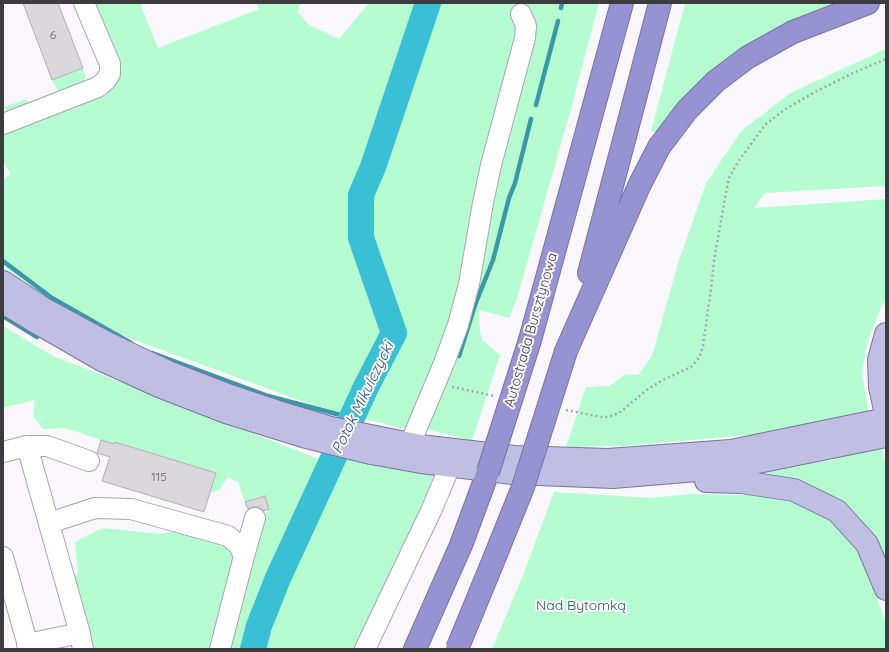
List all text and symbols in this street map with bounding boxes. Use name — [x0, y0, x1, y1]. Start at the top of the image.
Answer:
house number: 6 — [50, 28, 56, 42]
street label: Autostrada Bursztynowa — [501, 251, 561, 409]
water label: Potok Mikulczycki — [328, 339, 398, 457]
house number: 115 — [151, 470, 167, 484]
park label: Nad Bytomką — [536, 598, 626, 614]

